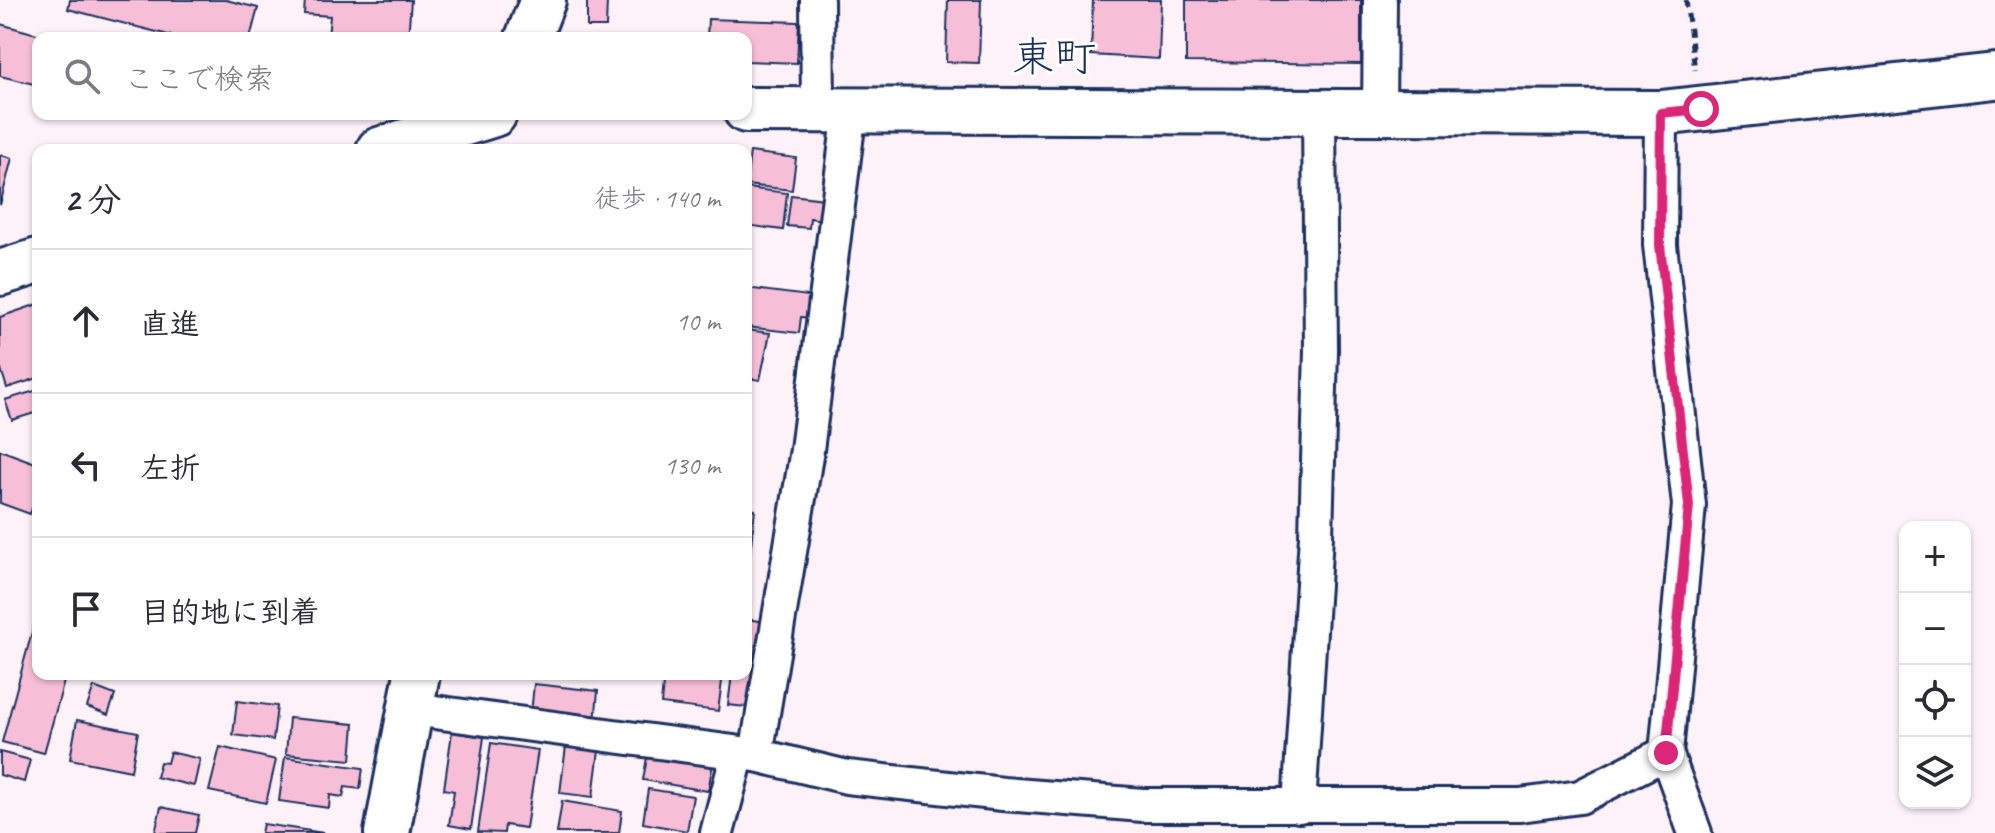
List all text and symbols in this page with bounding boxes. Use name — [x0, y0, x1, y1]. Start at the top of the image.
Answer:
district label: 東町 — [1012, 31, 1096, 84]
search box — [32, 32, 752, 120]
icon: search — [60, 54, 104, 98]
text: ここで検索 — [124, 60, 274, 98]
route start — [1683, 91, 1719, 127]
text: 2 分 — [64, 178, 122, 221]
text: 徒歩 · 140 m — [595, 182, 720, 215]
icon: ahead — [64, 299, 108, 343]
text: 直進 — [140, 305, 200, 343]
text: 10 m — [676, 305, 720, 338]
icon: left — [64, 443, 108, 487]
text: 左折 — [140, 449, 200, 487]
text: 130 m — [664, 449, 720, 482]
map controls — [1899, 521, 1971, 809]
button: + — [1899, 521, 1971, 593]
icon: arrive — [64, 587, 108, 631]
text: 目的地に到着 — [140, 593, 320, 631]
button: − — [1899, 593, 1971, 665]
button: locate — [1899, 665, 1971, 737]
route end — [1648, 735, 1684, 771]
button: layers — [1899, 737, 1971, 809]

